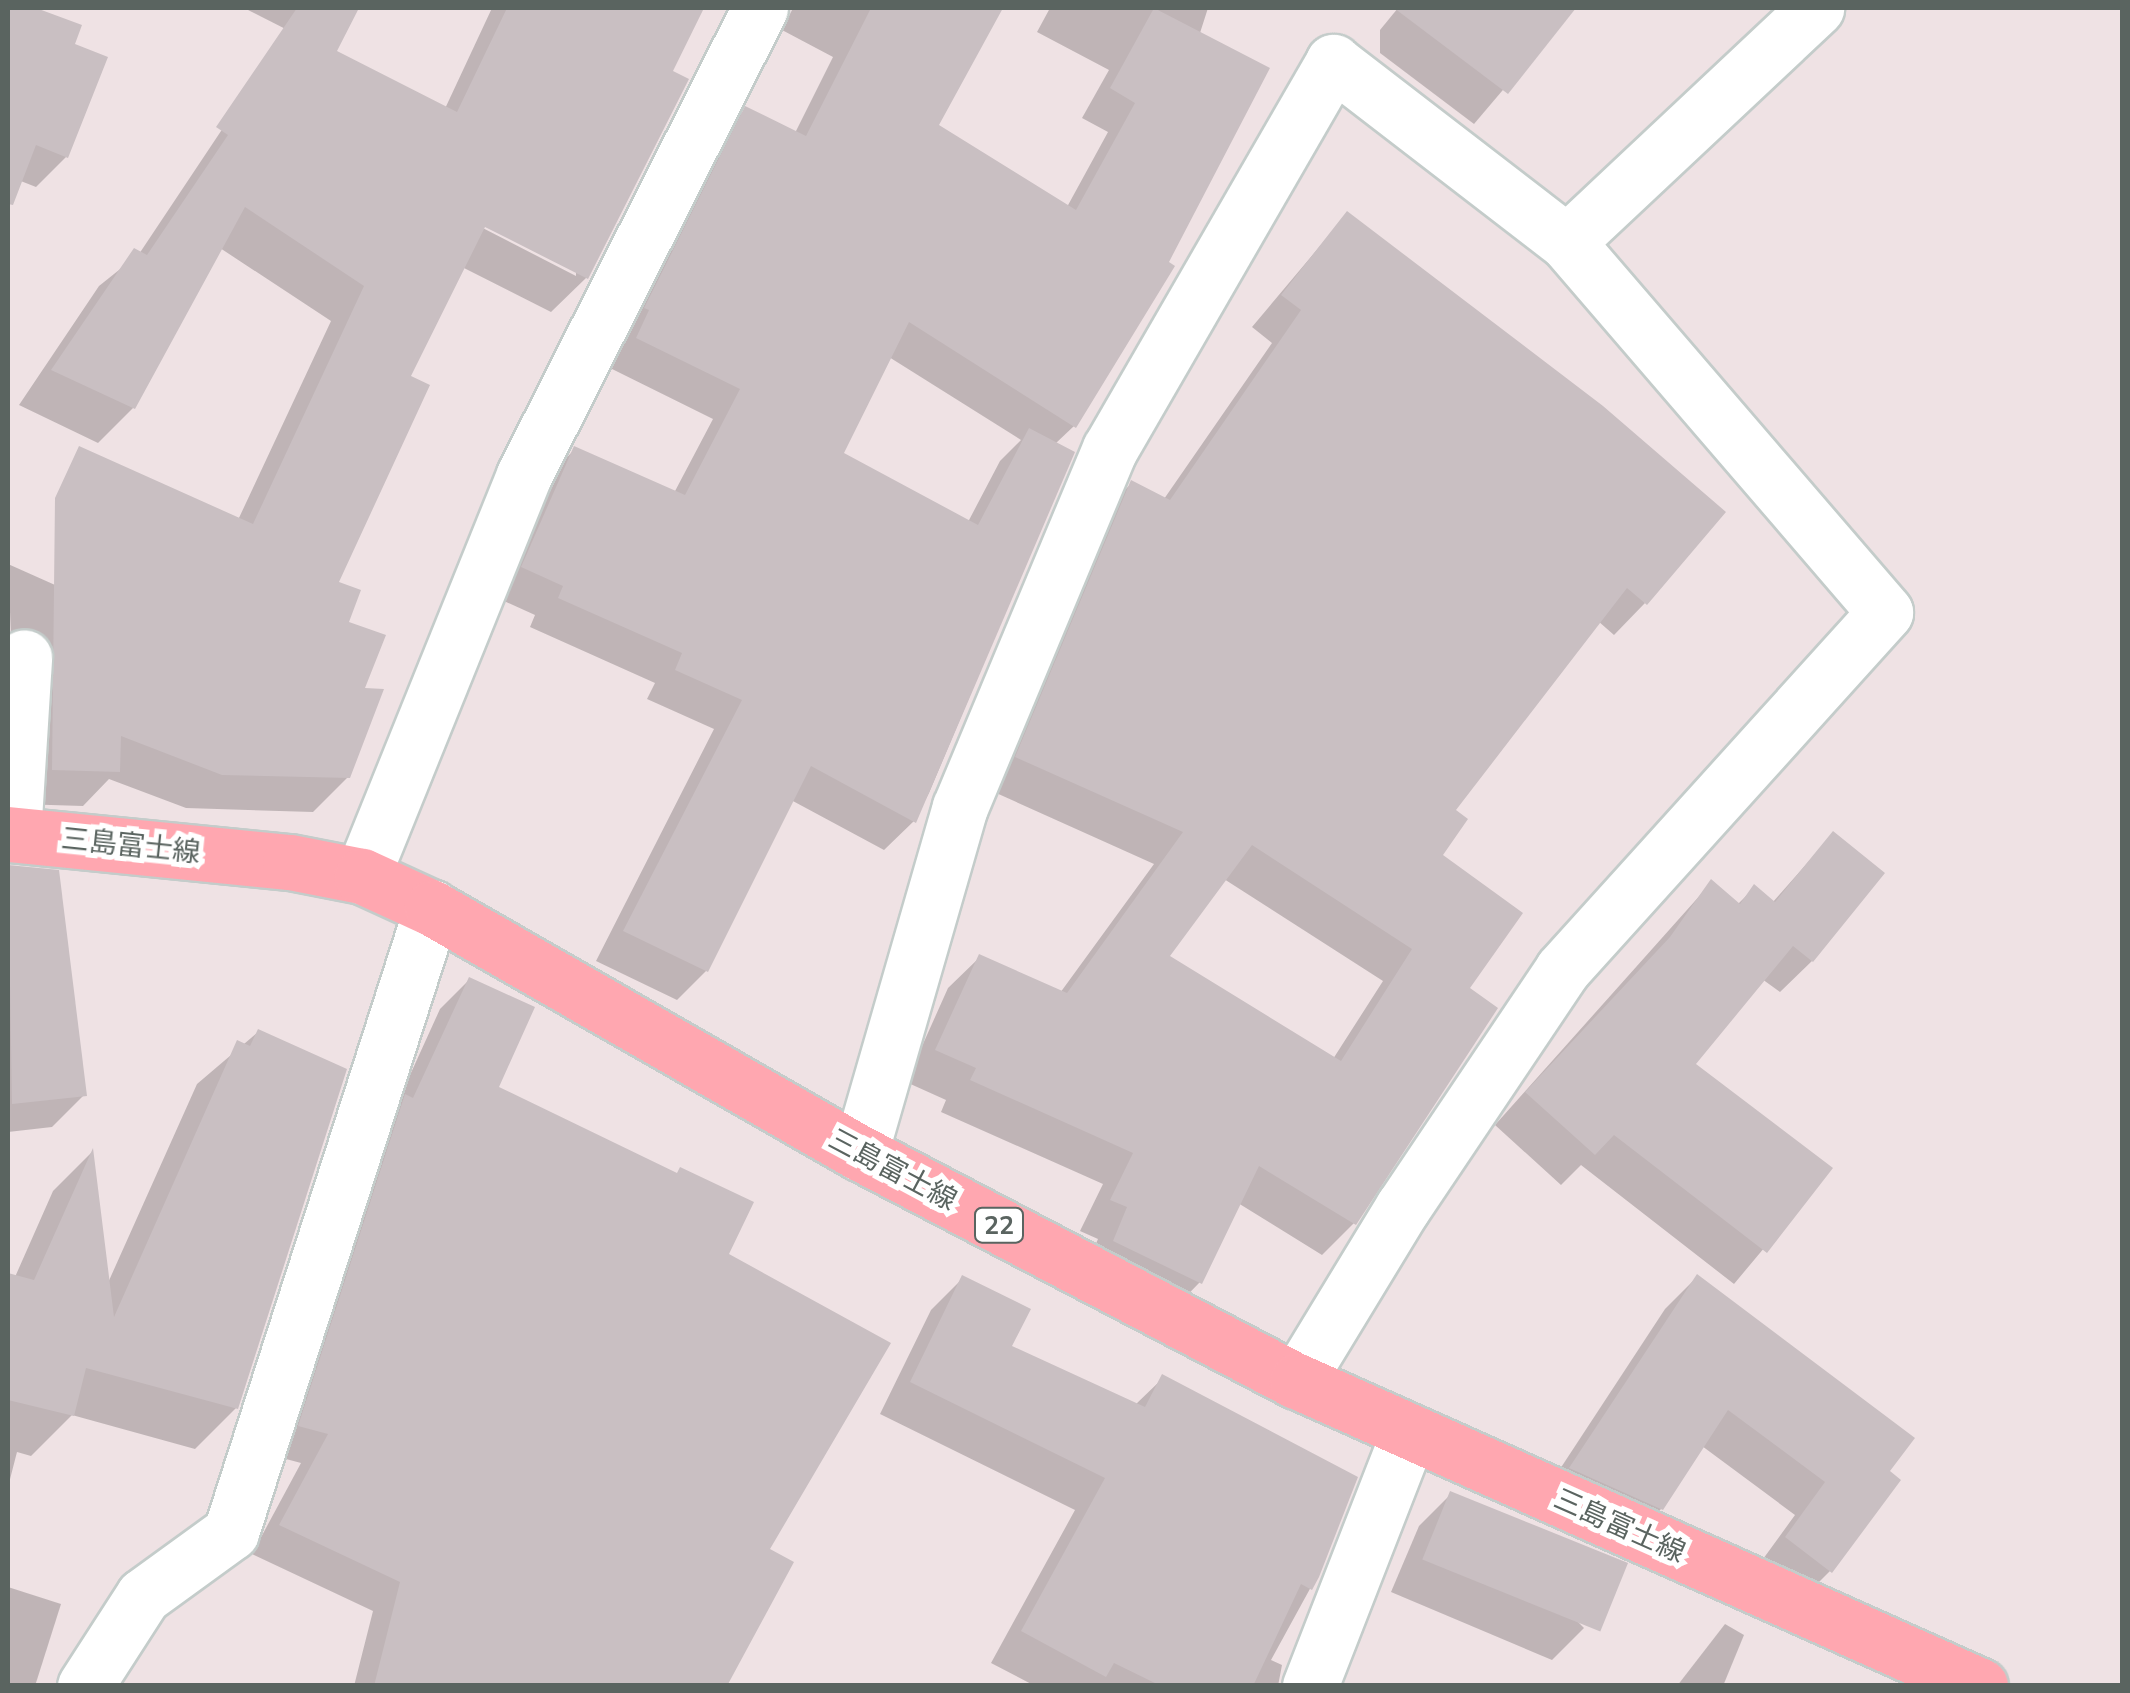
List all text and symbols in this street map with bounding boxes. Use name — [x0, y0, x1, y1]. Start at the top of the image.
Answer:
street label: 三島富士線 — [60, 821, 202, 869]
street label: 三島富士線 — [823, 1121, 963, 1217]
road number: 22 — [974, 1205, 1024, 1245]
street label: 三島富士線 — [1549, 1481, 1691, 1569]

